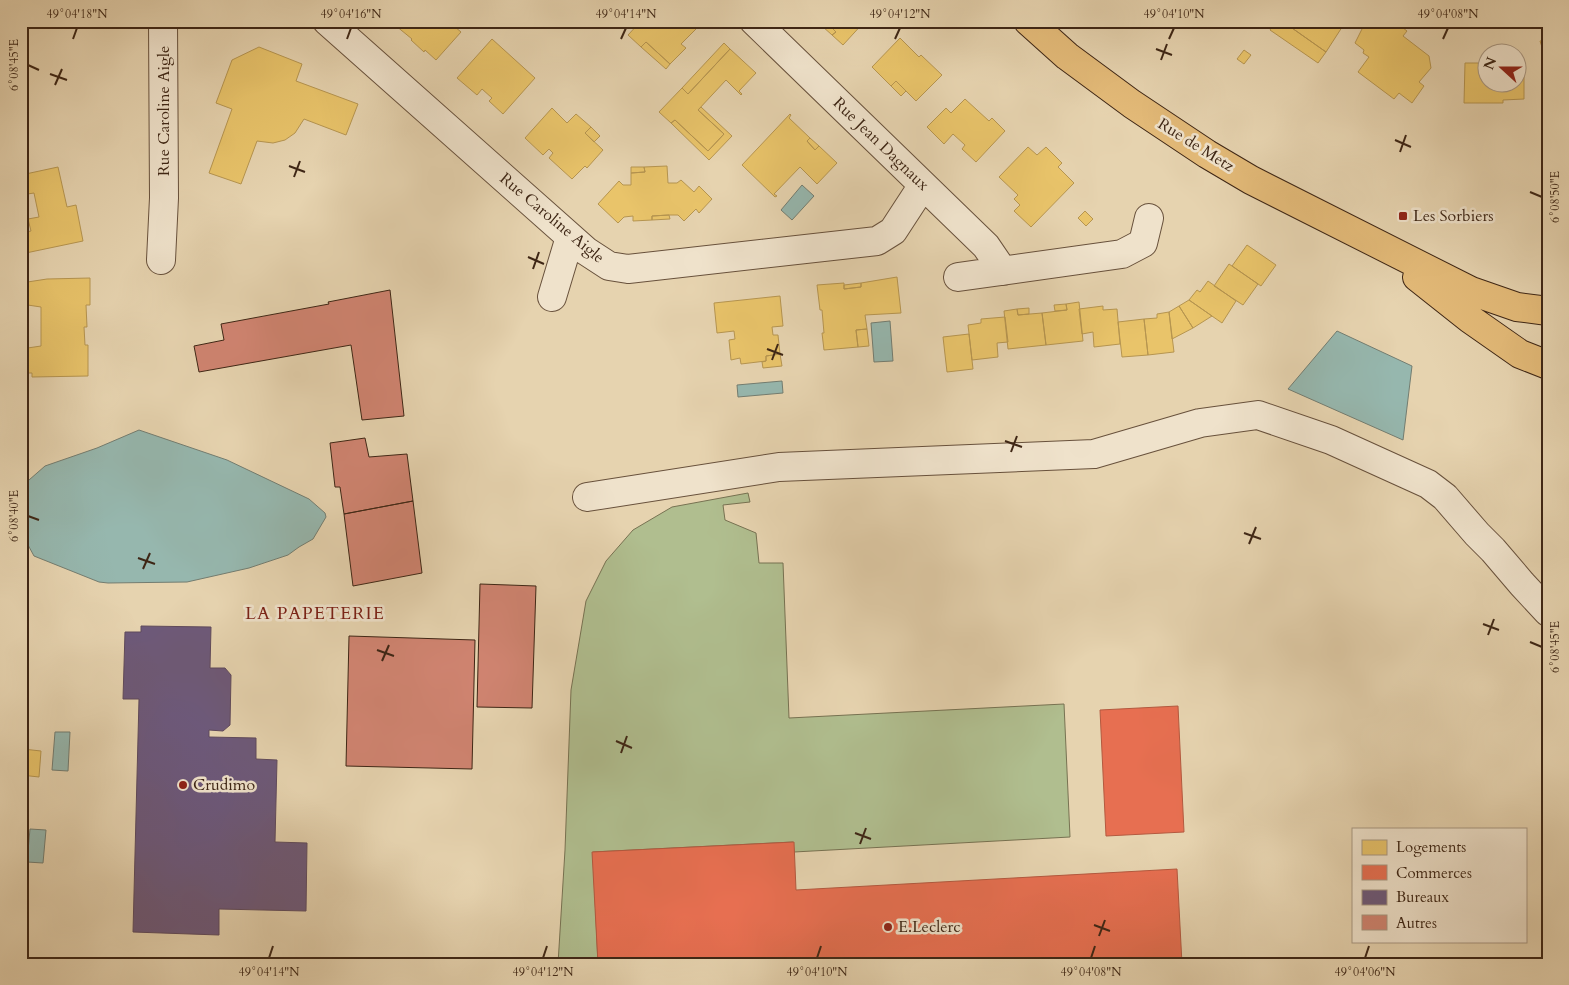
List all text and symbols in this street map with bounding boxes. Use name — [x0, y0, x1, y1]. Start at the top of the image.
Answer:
text: 49°04'18"N — [47, 6, 108, 22]
text: 49°04'16"N — [321, 6, 382, 22]
text: 49°04'14"N — [596, 6, 657, 22]
text: 49°04'12"N — [870, 6, 931, 22]
text: 49°04'10"N — [1144, 6, 1205, 22]
text: 49°04'08"N — [1418, 6, 1479, 22]
text: 6°08'45"E — [6, 39, 22, 91]
north arrow — [1476, 42, 1526, 92]
street label: Rue Caroline Aigle — [153, 46, 175, 176]
text: N — [1479, 54, 1501, 73]
street label: Rue Jean Dagnaux — [828, 92, 934, 196]
street label: Rue de Metz — [1154, 113, 1238, 177]
street label: Rue Caroline Aigle — [495, 168, 609, 268]
text: 6°08'50"E — [1547, 171, 1563, 223]
place label: Les Sorbiers — [1413, 205, 1494, 227]
marker: Les Sorbiers — [1397, 210, 1409, 222]
text: 6°08'40"E — [6, 490, 22, 542]
district label: LA PAPETERIE — [245, 601, 385, 626]
text: 6°08'45"E — [1547, 621, 1563, 673]
place label: Crudimo — [193, 774, 255, 796]
marker: Crudimo — [177, 779, 189, 791]
legend — [1352, 828, 1526, 942]
text: Logements — [1396, 837, 1466, 857]
text: Commerces — [1396, 863, 1472, 883]
text: Bureaux — [1396, 887, 1449, 907]
text: Autres — [1396, 913, 1437, 933]
place label: E.Leclerc — [898, 916, 961, 938]
marker: E.Leclerc — [882, 921, 894, 933]
text: 49°04'14"N — [239, 964, 300, 980]
text: 49°04'12"N — [513, 964, 574, 980]
text: 49°04'10"N — [787, 964, 848, 980]
text: 49°04'08"N — [1061, 964, 1122, 980]
text: 49°04'06"N — [1335, 964, 1396, 980]

